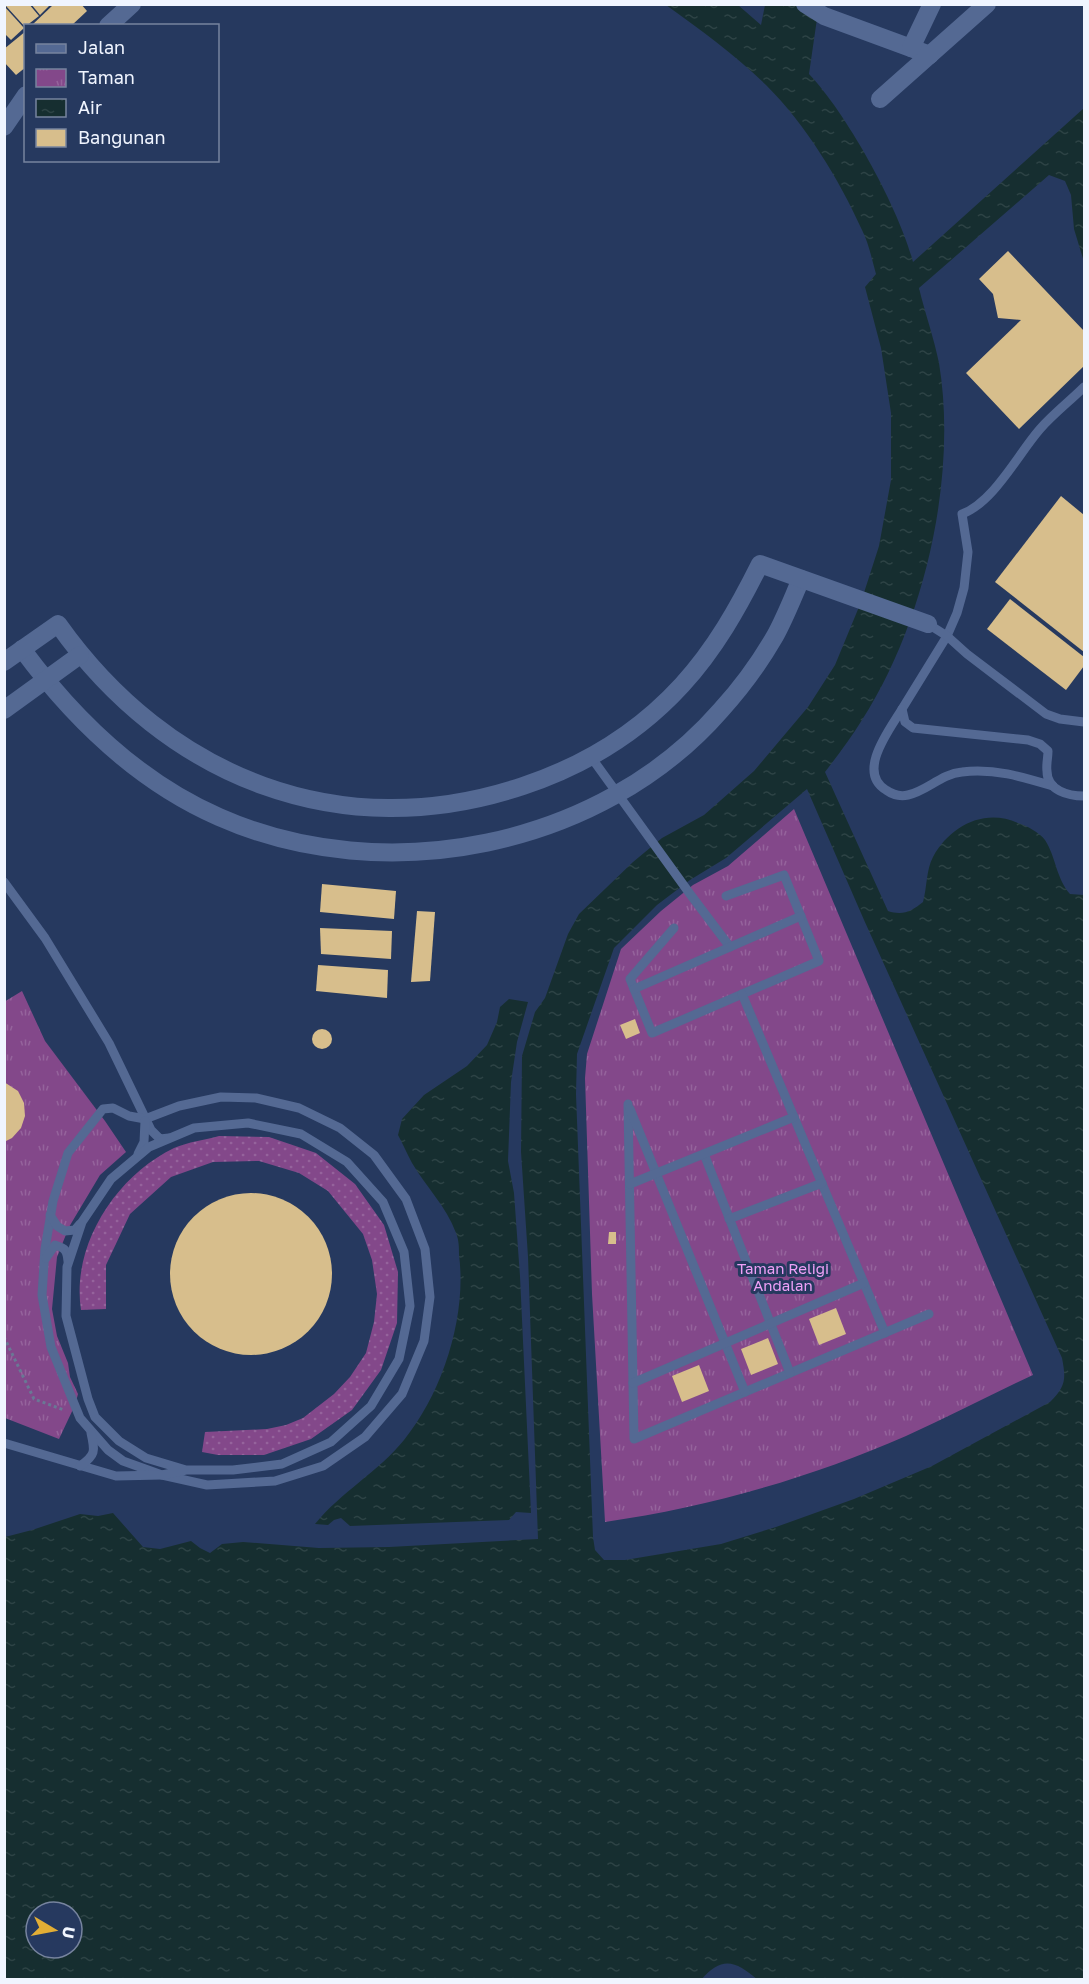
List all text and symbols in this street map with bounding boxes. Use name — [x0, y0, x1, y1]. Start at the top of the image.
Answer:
legend — [24, 24, 219, 162]
text: Jalan — [78, 36, 125, 58]
text: Taman — [78, 66, 135, 88]
text: Air — [78, 96, 102, 118]
text: Bangunan — [78, 126, 166, 148]
park label: Taman Religi Andalan — [737, 1259, 829, 1294]
north arrow — [24, 1900, 84, 1960]
text: U — [58, 1925, 80, 1940]

